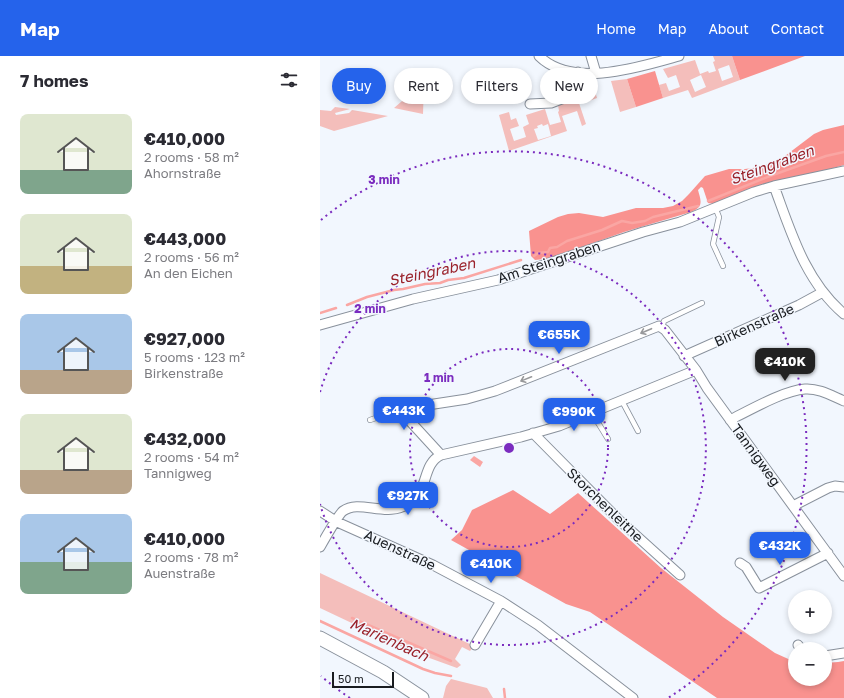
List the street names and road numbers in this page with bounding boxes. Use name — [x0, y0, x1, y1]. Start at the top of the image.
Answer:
street label: Am Steingraben — [495, 237, 602, 286]
street label: Birkenstraße — [711, 299, 796, 350]
street label: Tannigweg — [728, 420, 785, 489]
street label: Storchenleithe — [564, 464, 647, 545]
street label: Auenstraße — [362, 526, 439, 573]

